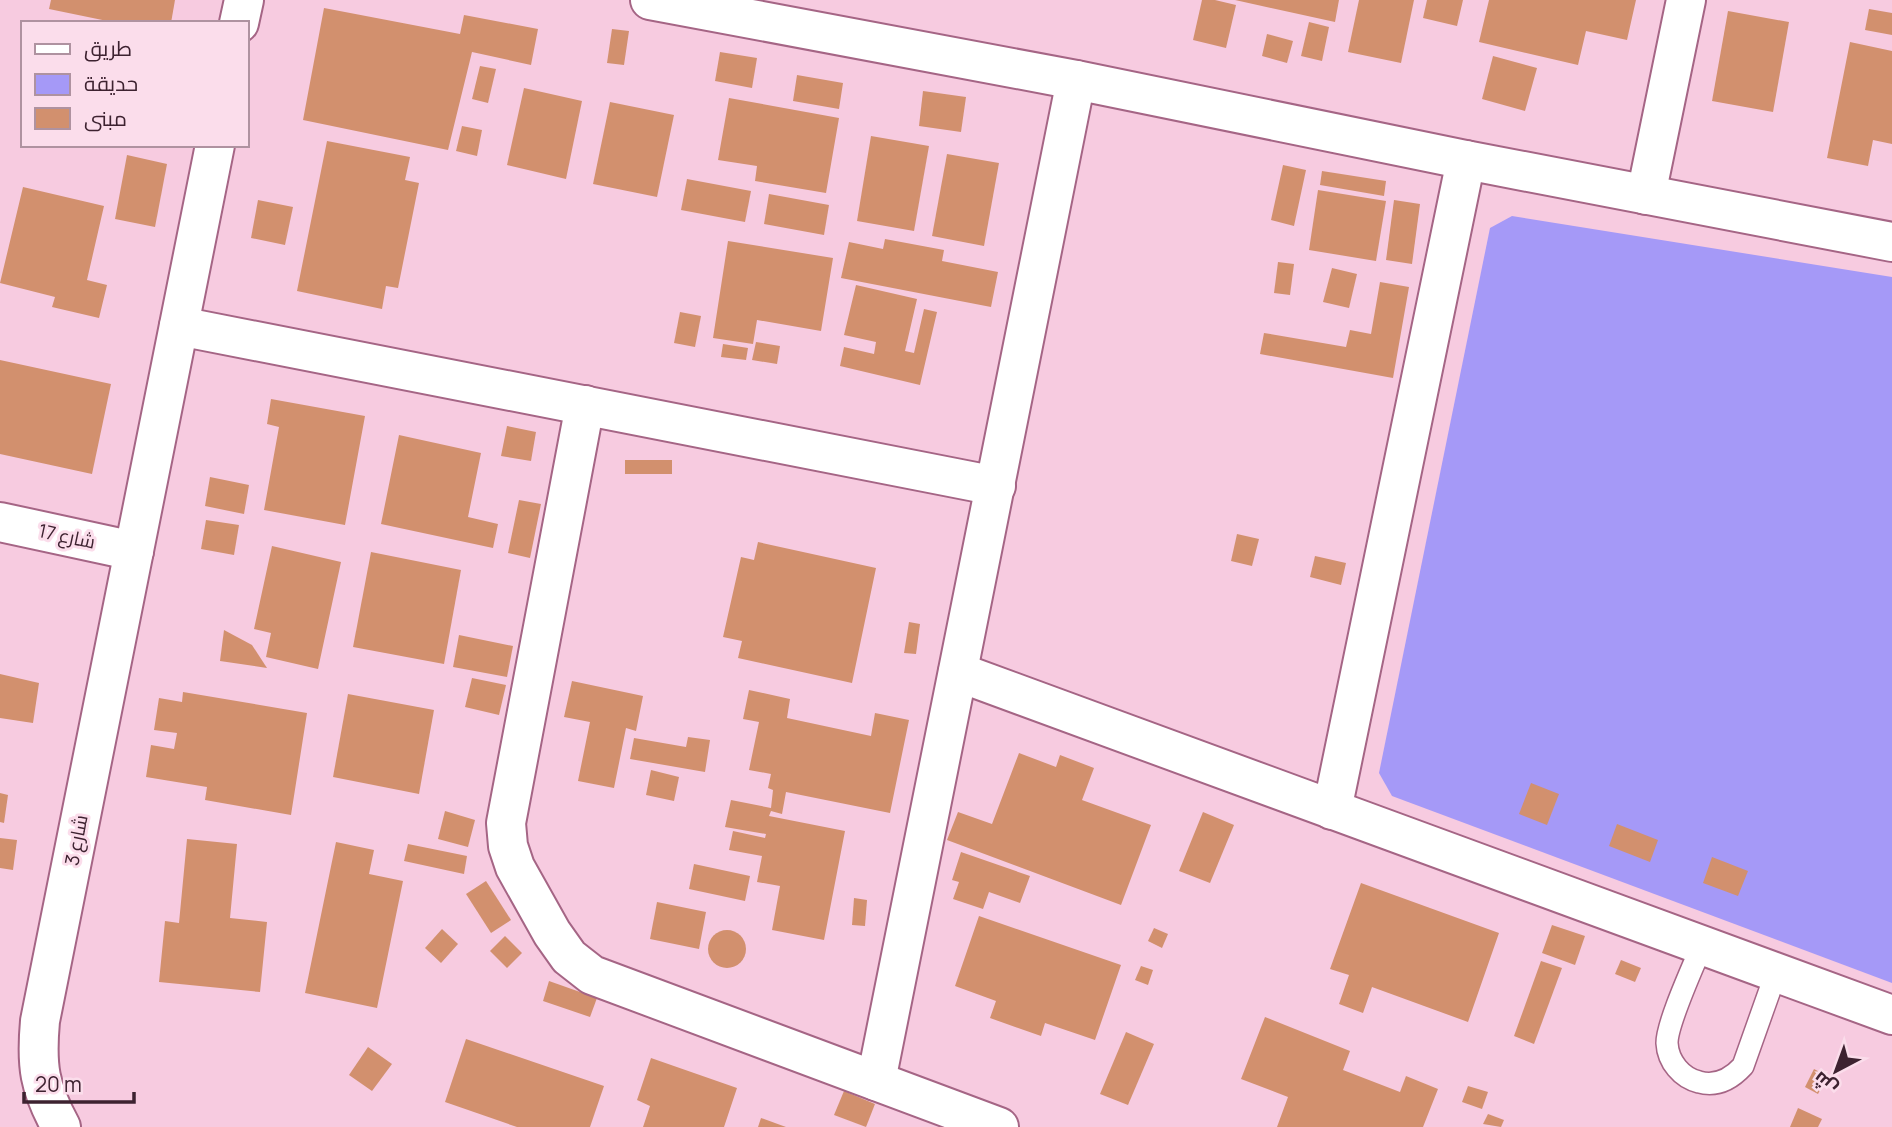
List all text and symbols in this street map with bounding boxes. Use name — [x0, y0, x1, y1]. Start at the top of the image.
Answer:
legend — [21, 21, 248, 147]
text: طريق — [84, 34, 132, 62]
text: حديقة — [84, 69, 138, 97]
text: مبنى — [84, 104, 127, 132]
street label: شارع 17 — [36, 517, 98, 556]
street label: شارع 3 — [58, 812, 95, 868]
north arrow — [1801, 1036, 1871, 1106]
scale bar — [24, 1060, 135, 1104]
text: ش — [1807, 1066, 1843, 1102]
text: 20 m — [35, 1070, 82, 1098]

